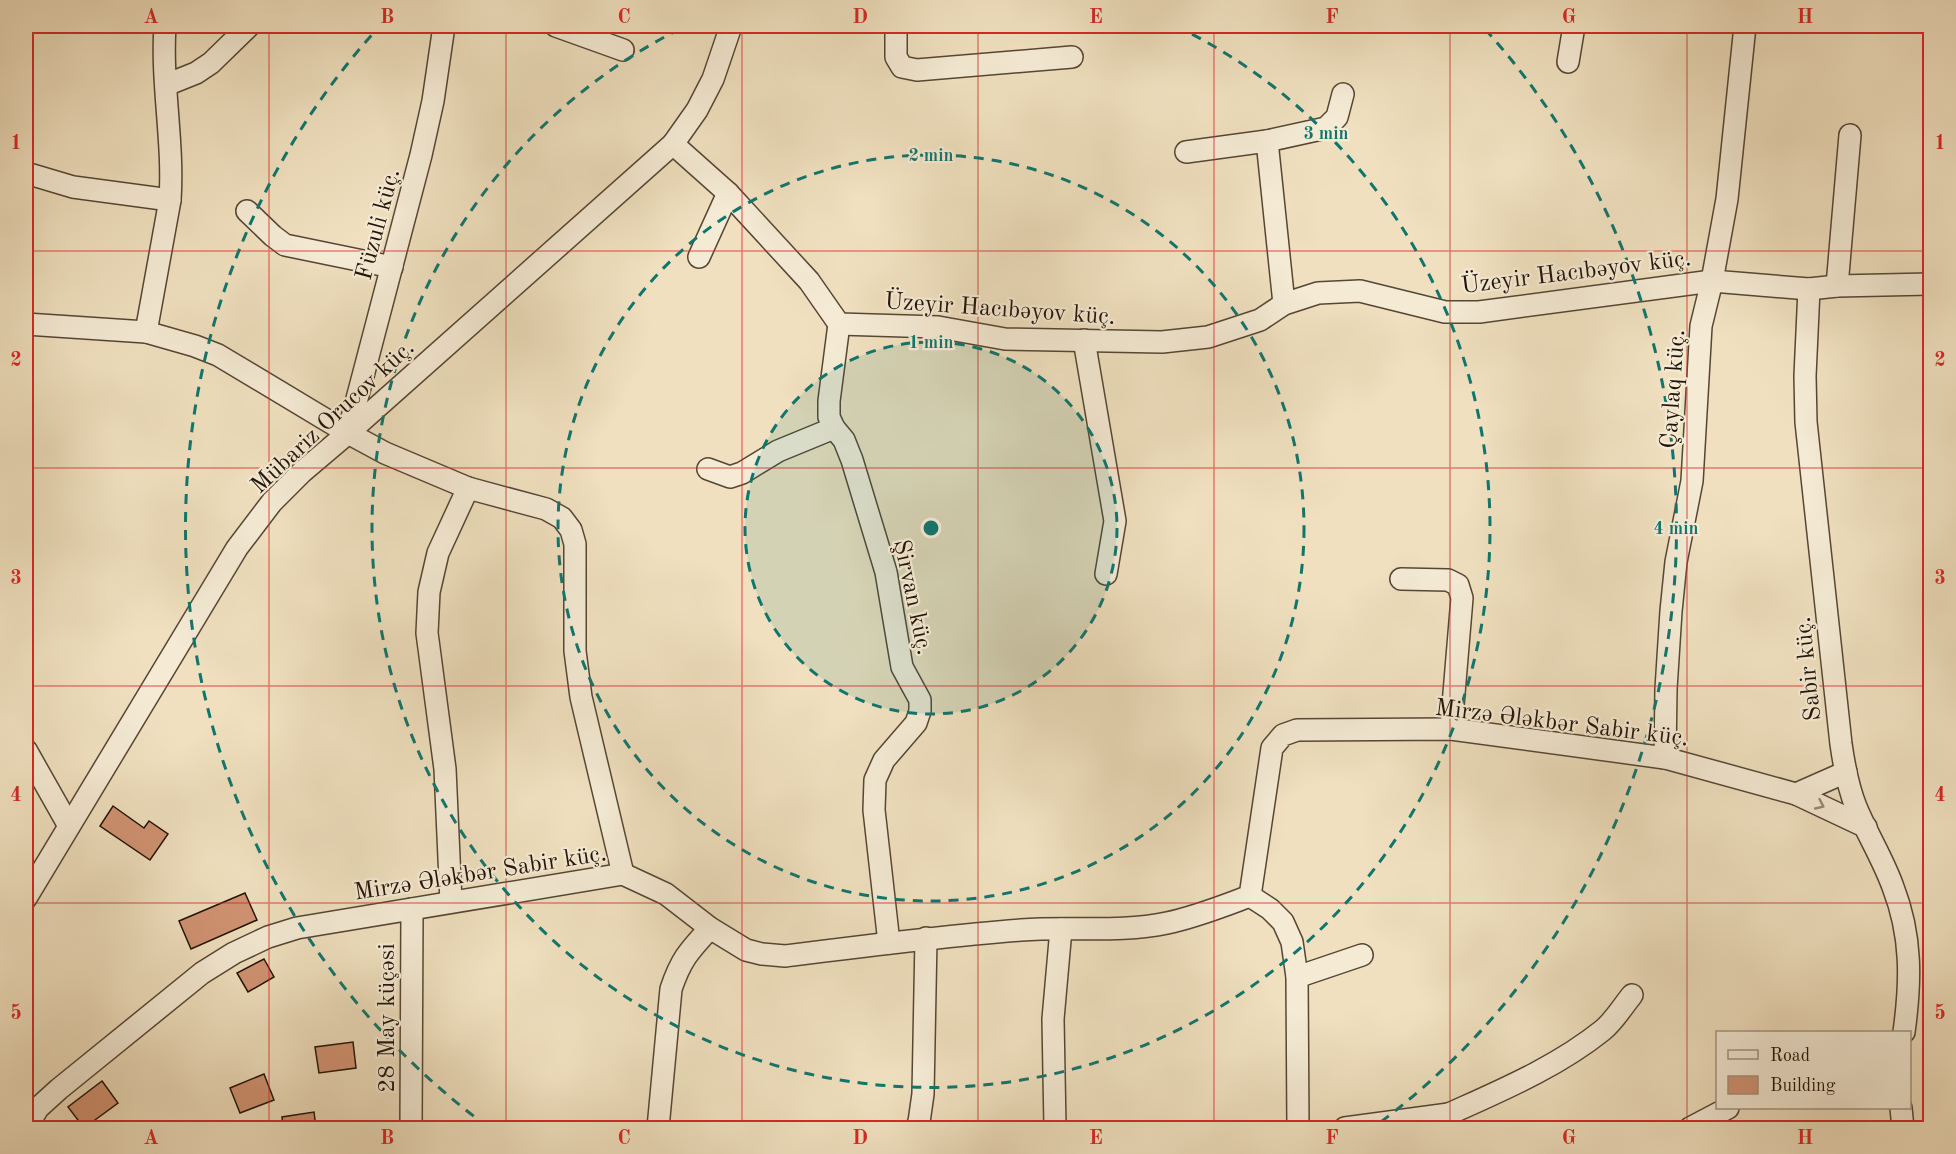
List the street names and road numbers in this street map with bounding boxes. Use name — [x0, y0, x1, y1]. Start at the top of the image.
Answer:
street label: Füzuli küç. — [353, 166, 405, 283]
street label: Üzeyir Hacıbəyov küç. — [1459, 243, 1693, 299]
street label: Üzeyir Hacıbəyov küç. — [884, 286, 1116, 330]
street label: Çaylaq küç. — [1658, 329, 1690, 450]
street label: Mübariz Orucov küç. — [247, 336, 420, 499]
street label: Şirvan küç. — [888, 538, 936, 657]
street label: Sabir küç. — [1792, 616, 1826, 722]
street label: Mirzə Ələkbər Sabir küç. — [1434, 697, 1690, 751]
street label: Mirzə Ələkbər Sabir küç. — [352, 842, 608, 906]
street label: 28 May küçəsi — [376, 943, 400, 1093]

